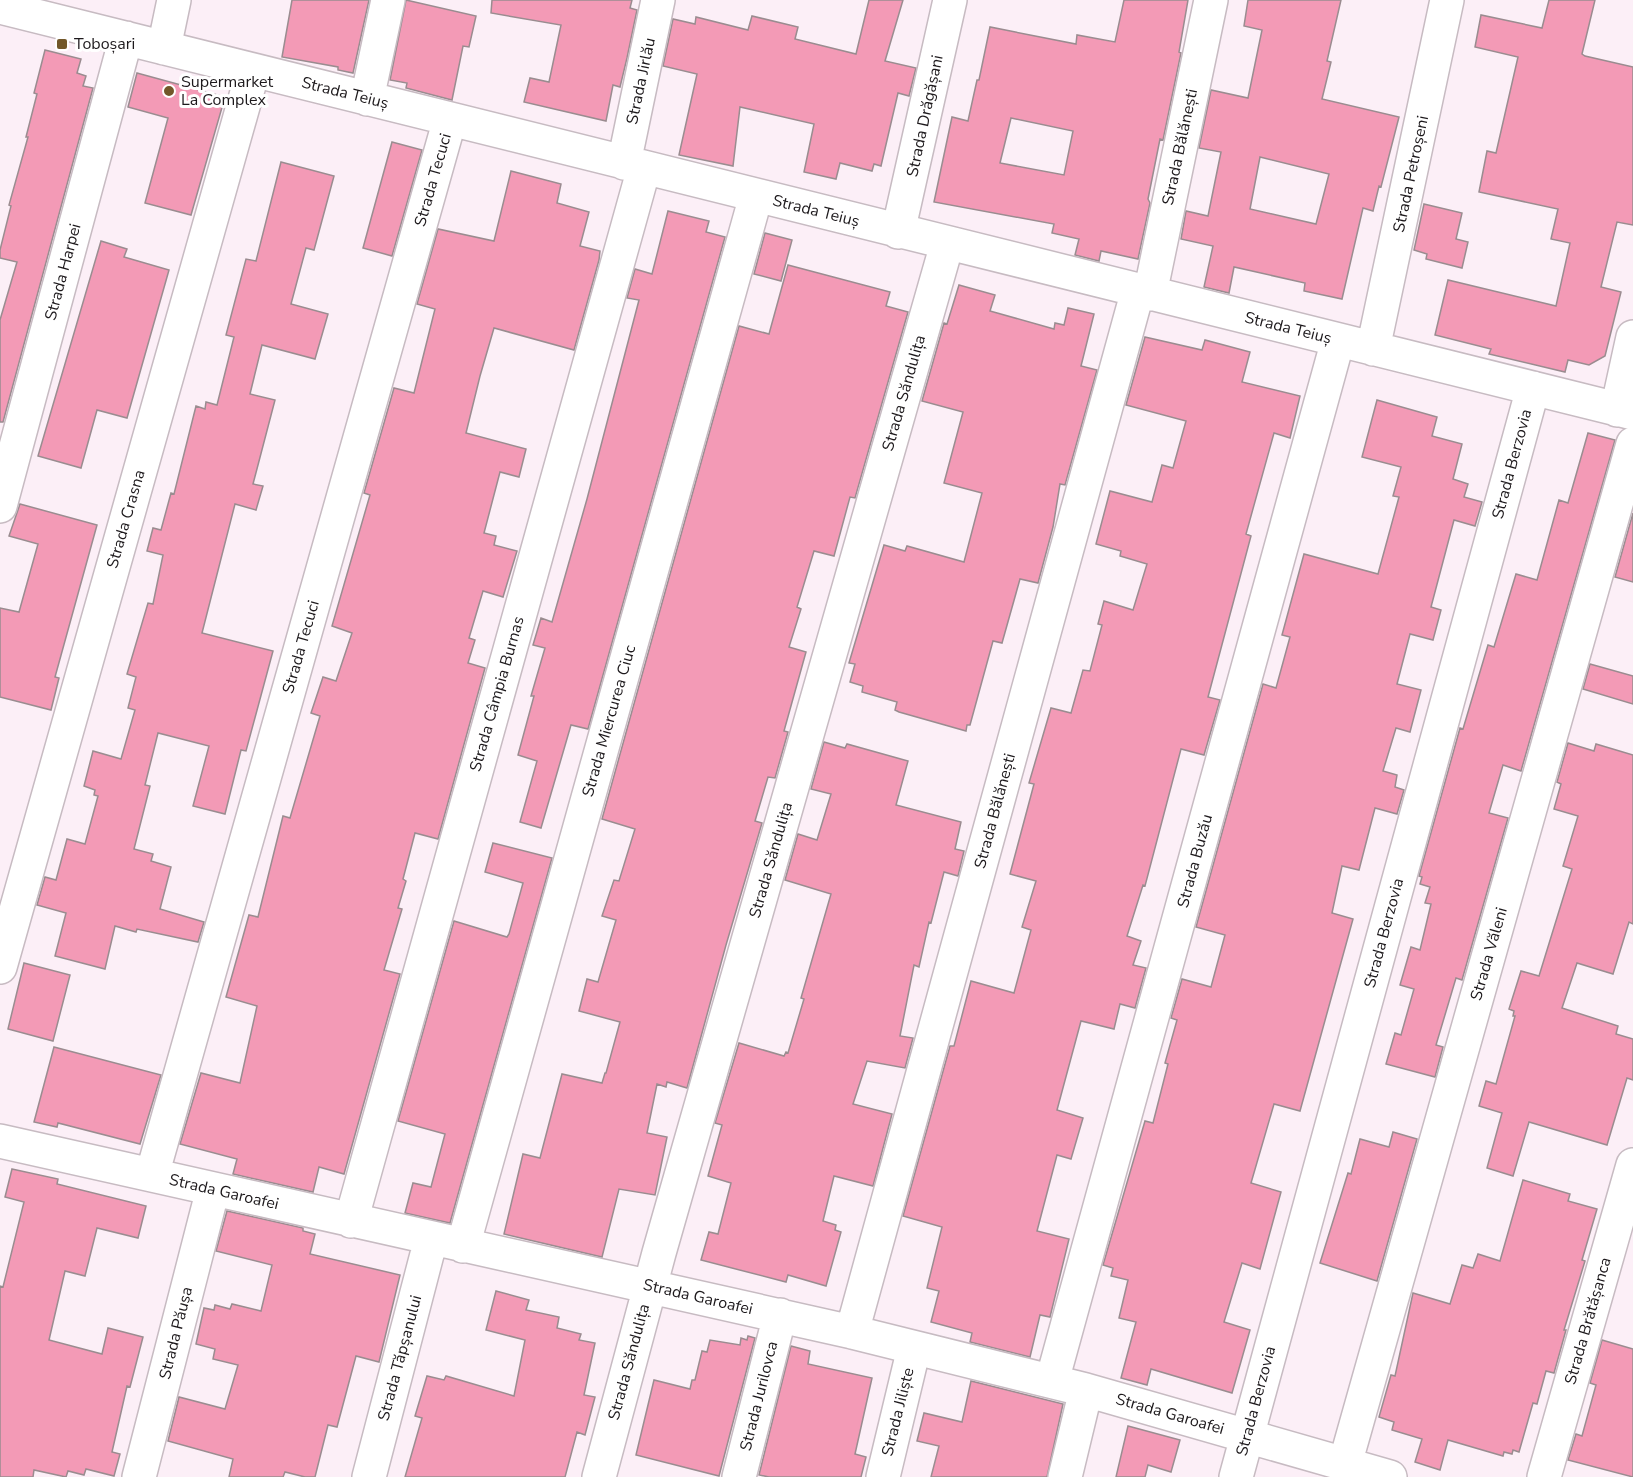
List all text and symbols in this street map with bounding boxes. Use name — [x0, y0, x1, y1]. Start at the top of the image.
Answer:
place label: Toboșari — [74, 33, 135, 55]
street label: Strada Jirlău — [621, 36, 661, 126]
marker: Toboșari — [55, 37, 69, 51]
street label: Strada Drăgășani — [901, 53, 949, 179]
place label: Supermarket La Complex — [181, 71, 274, 111]
street label: Strada Teiuș — [299, 72, 391, 114]
marker: Supermarket La Complex — [162, 84, 176, 98]
street label: Strada Bălănești — [1157, 87, 1203, 207]
street label: Strada Petroșeni — [1388, 114, 1434, 234]
street label: Strada Tecuci — [409, 131, 457, 229]
street label: Strada Teiuș — [770, 190, 862, 232]
street label: Strada Harpei — [40, 221, 86, 323]
street label: Strada Teiuș — [1242, 307, 1334, 349]
street label: Strada Săndulița — [877, 332, 931, 454]
street label: Strada Berzovia — [1487, 407, 1537, 521]
street label: Strada Crasna — [101, 467, 151, 571]
street label: Strada Tecuci — [277, 598, 325, 696]
street label: Strada Câmpia Burnas — [464, 614, 530, 774]
street label: Strada Miercurea Ciuc — [577, 642, 641, 799]
street label: Strada Bălănești — [969, 751, 1021, 871]
street label: Strada Săndulița — [744, 799, 798, 921]
street label: Strada Buzău — [1172, 812, 1218, 910]
street label: Strada Berzovia — [1359, 876, 1409, 990]
street label: Strada Văleni — [1465, 905, 1513, 1003]
street label: Strada Garoafei — [167, 1169, 281, 1215]
street label: Strada Brătășanca — [1559, 1255, 1617, 1387]
street label: Strada Garoafei — [641, 1274, 755, 1320]
street label: Strada Păușa — [154, 1284, 198, 1382]
street label: Strada Tăpșanului — [373, 1293, 427, 1423]
street label: Strada Săndulița — [603, 1301, 655, 1423]
street label: Strada Jurilovca — [735, 1339, 783, 1453]
street label: Strada Berzovia — [1231, 1344, 1281, 1458]
street label: Strada Jiliște — [876, 1365, 920, 1459]
street label: Strada Garoafei — [1113, 1388, 1227, 1440]

